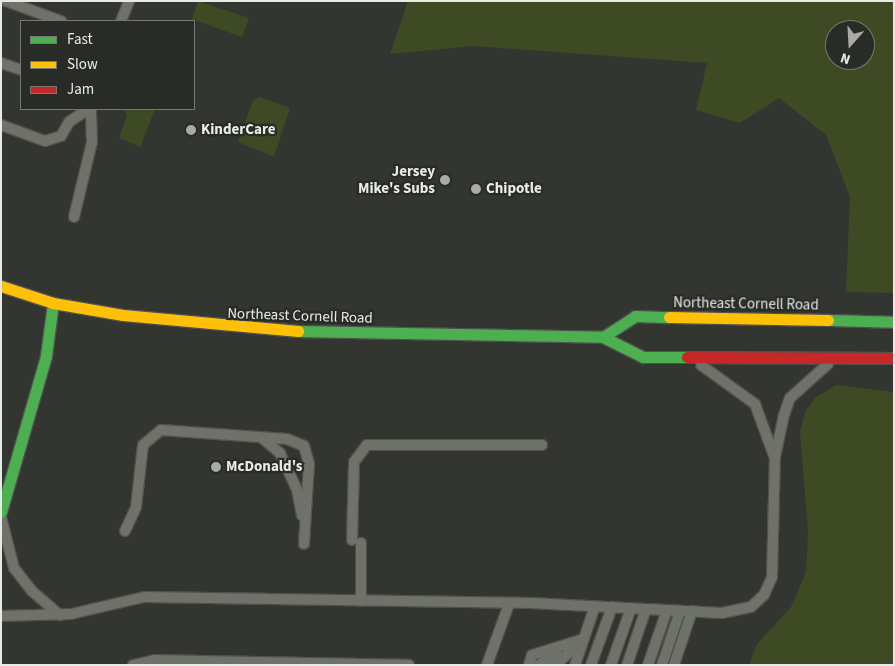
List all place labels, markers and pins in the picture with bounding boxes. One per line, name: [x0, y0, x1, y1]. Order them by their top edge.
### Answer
place label: KinderCare: [201, 121, 275, 139]
marker: KinderCare: [185, 124, 197, 136]
place label: Jersey Mike's Subs: [358, 162, 435, 197]
marker: Jersey Mike's Subs: [439, 174, 451, 186]
place label: Chipotle: [486, 180, 542, 198]
marker: Chipotle: [470, 183, 482, 195]
place label: McDonald's: [226, 458, 303, 476]
marker: McDonald's: [210, 461, 222, 473]

